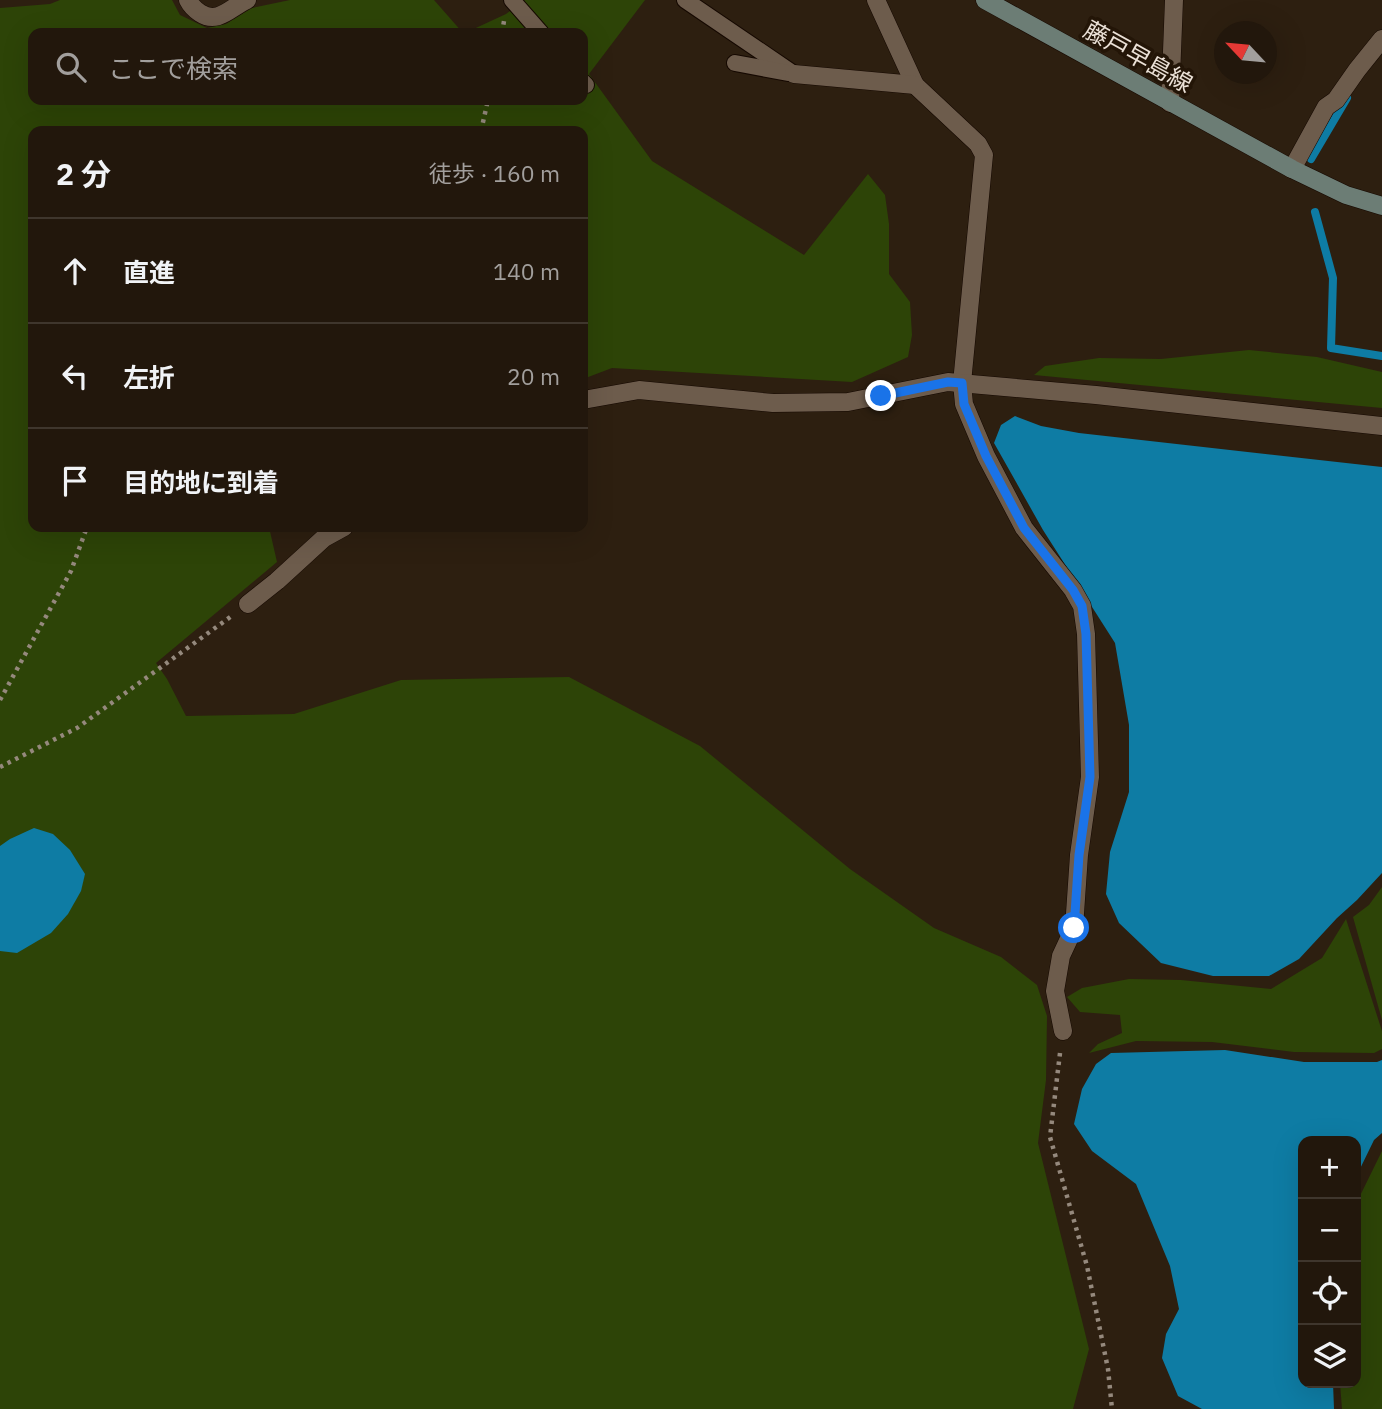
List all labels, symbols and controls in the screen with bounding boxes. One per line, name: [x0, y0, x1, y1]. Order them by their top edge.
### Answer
street label: 藤戸早島線: [1078, 13, 1199, 99]
north arrow: [1214, 21, 1277, 84]
search box: [28, 28, 588, 105]
icon: search: [52, 48, 90, 86]
text: ここで検索: [108, 51, 238, 85]
text: 2 分: [56, 154, 111, 193]
text: 徒歩 · 160 m: [429, 158, 560, 188]
icon: ahead: [56, 252, 94, 290]
text: 直進: [123, 255, 175, 289]
text: 140 m: [493, 256, 560, 286]
icon: left: [56, 357, 94, 395]
text: 左折: [123, 360, 175, 394]
text: 20 m: [507, 361, 560, 391]
route end: [865, 380, 896, 411]
icon: arrive: [56, 462, 94, 500]
text: 目的地に到着: [123, 465, 279, 499]
route start: [1058, 912, 1089, 943]
map controls: [1298, 1136, 1361, 1388]
button: +: [1298, 1136, 1361, 1199]
button: −: [1298, 1199, 1361, 1262]
button: locate: [1298, 1262, 1361, 1325]
button: layers: [1298, 1325, 1361, 1388]

